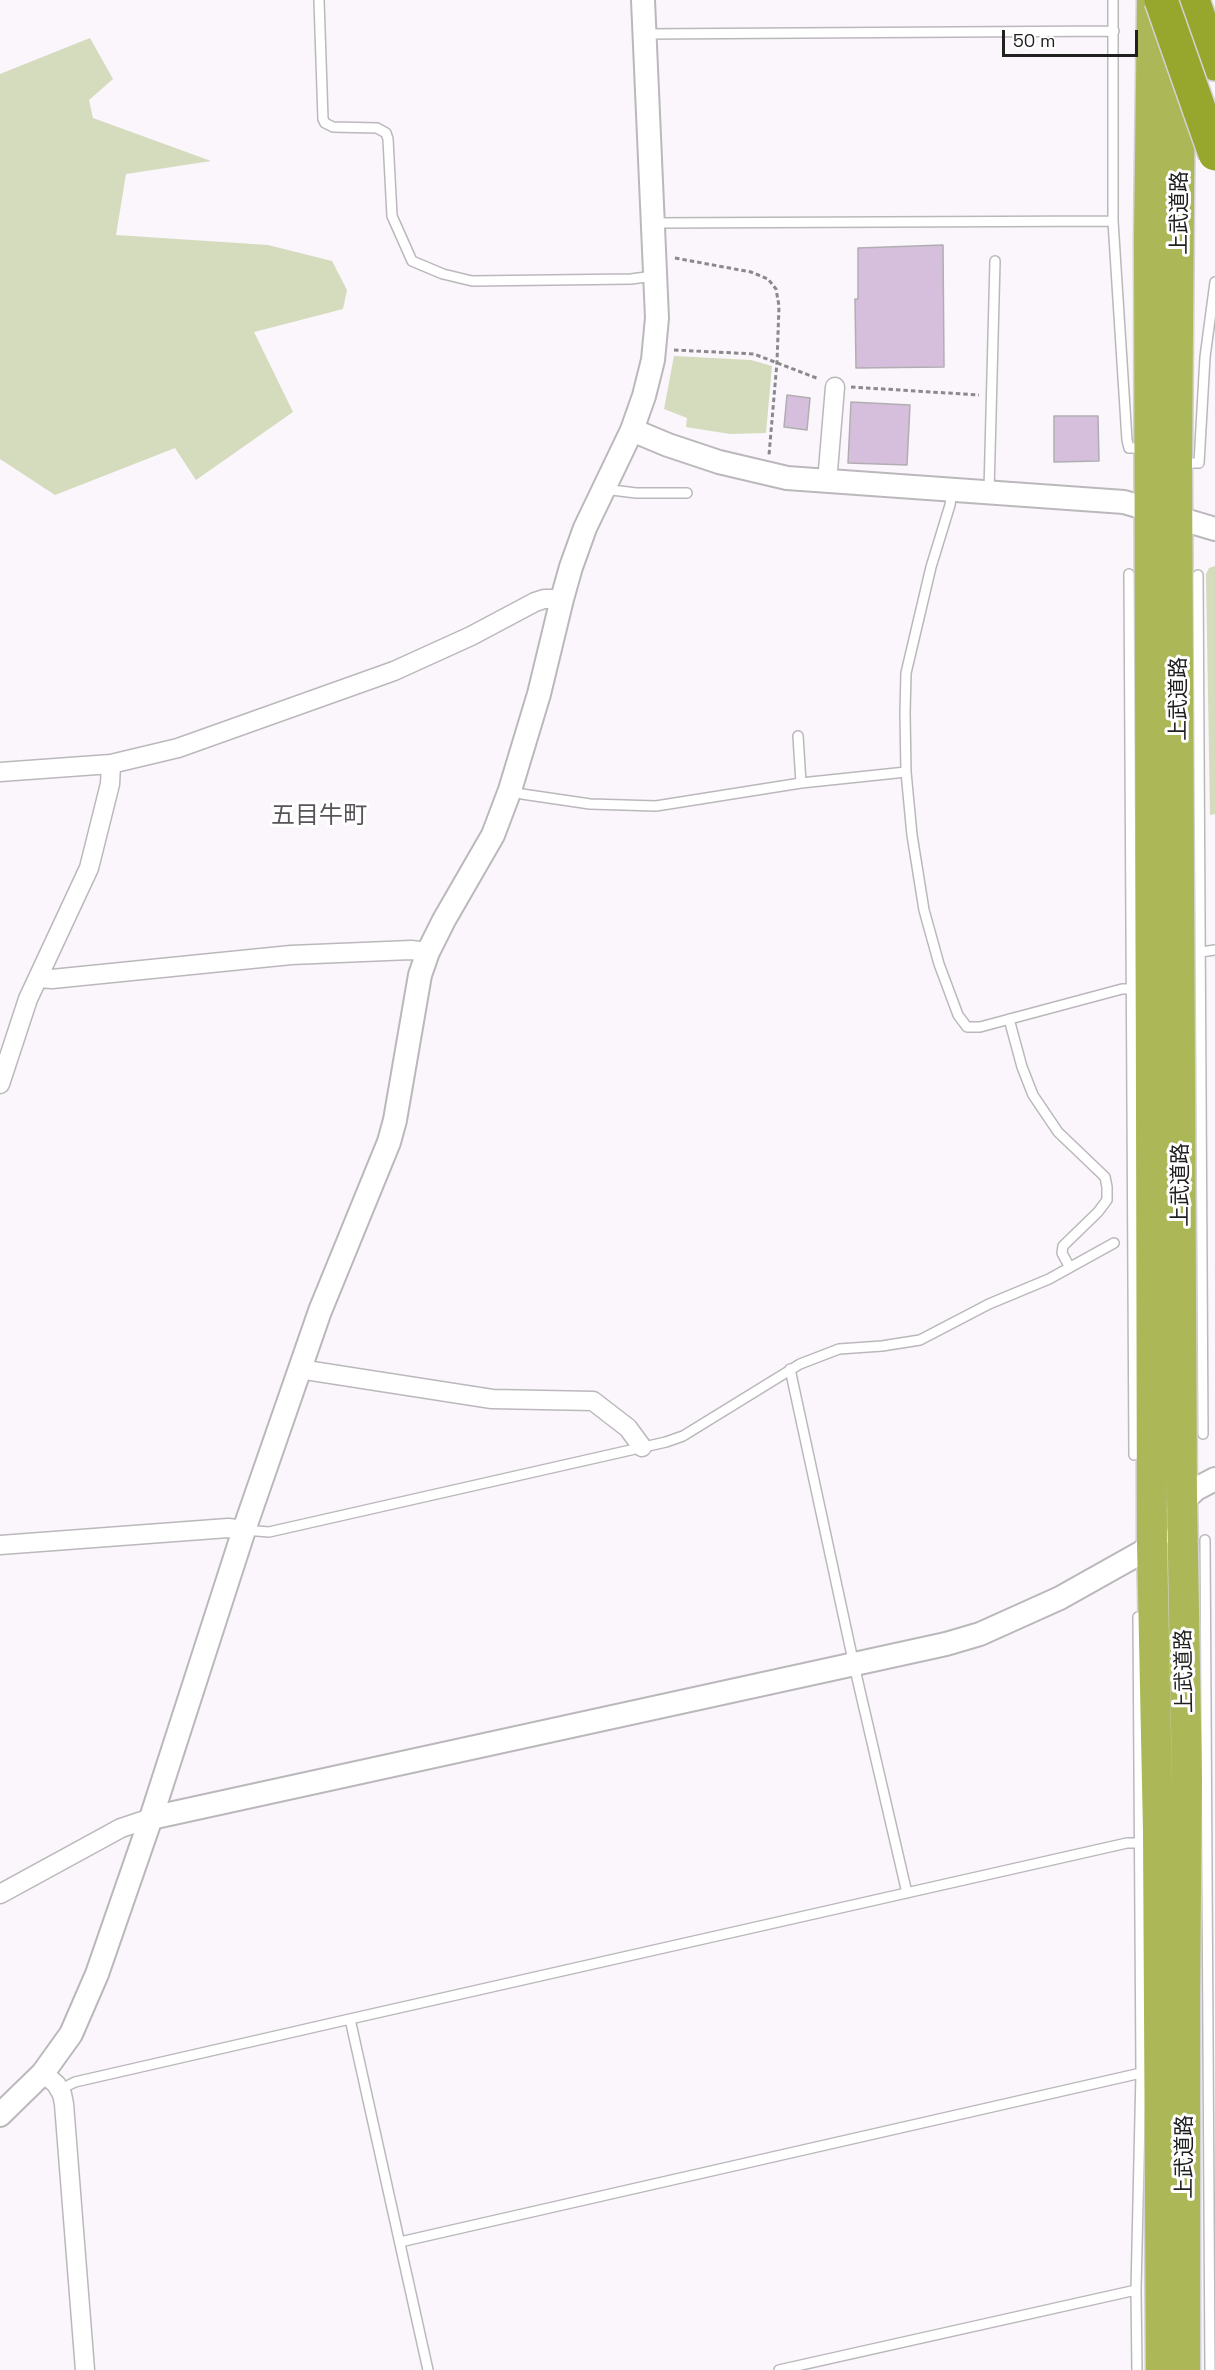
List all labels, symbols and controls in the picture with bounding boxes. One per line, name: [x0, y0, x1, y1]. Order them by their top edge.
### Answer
scale bar: [1005, 18, 1142, 56]
text: 50 m: [1013, 29, 1055, 52]
street label: 上武道路: [1167, 171, 1193, 255]
street label: 上武道路: [1166, 657, 1192, 741]
district label: 五目牛町: [271, 802, 367, 830]
street label: 上武道路: [1168, 1143, 1194, 1227]
street label: 上武道路: [1172, 1629, 1198, 1713]
street label: 上武道路: [1172, 2115, 1198, 2199]

